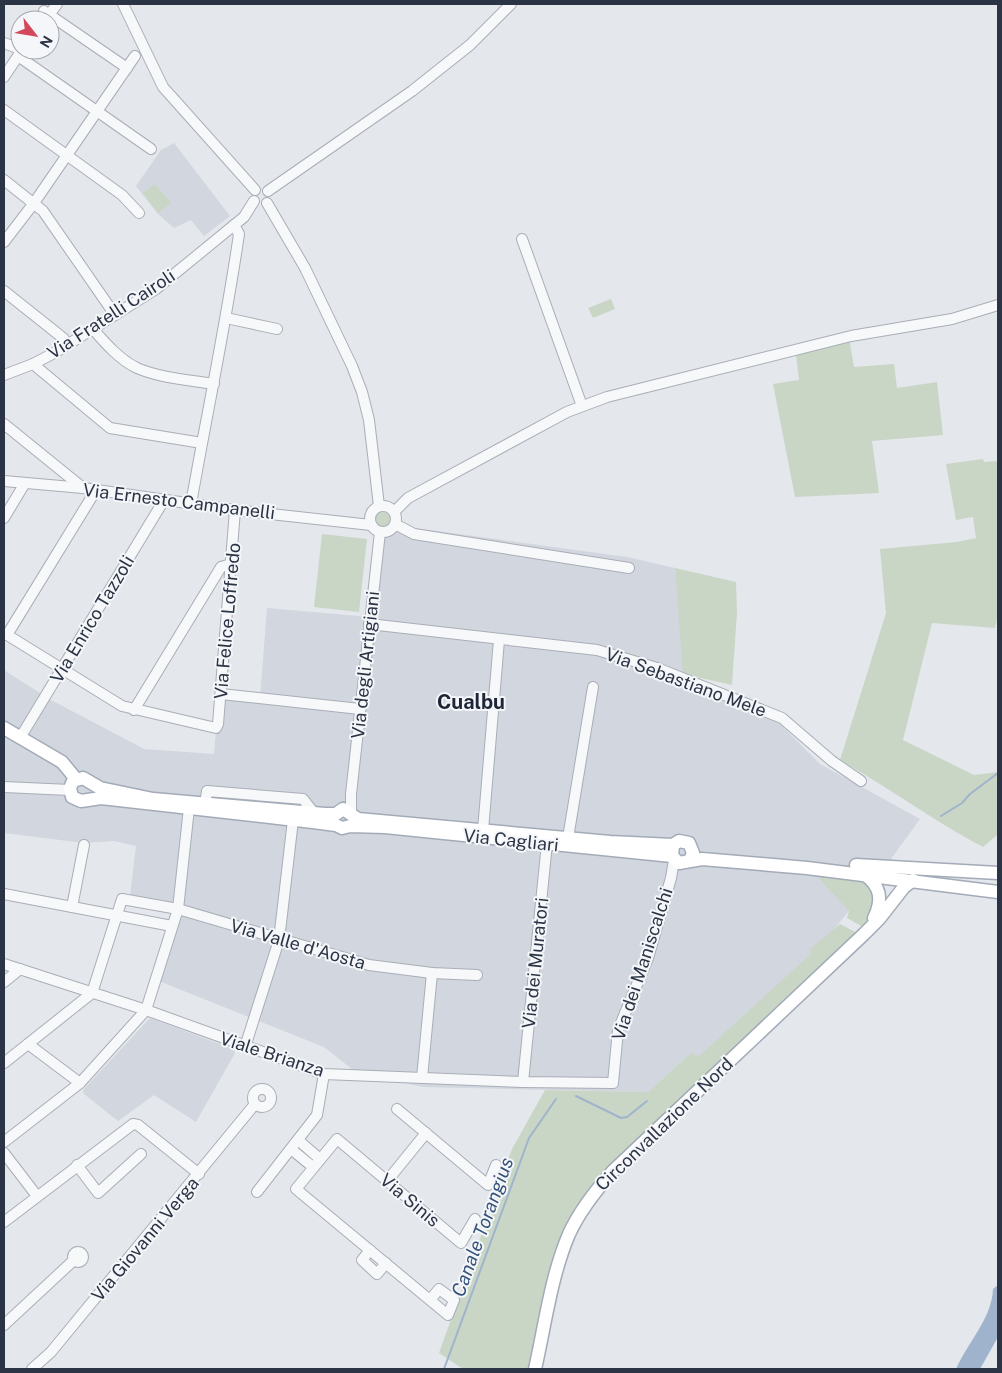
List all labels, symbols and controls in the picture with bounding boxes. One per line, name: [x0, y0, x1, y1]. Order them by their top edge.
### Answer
north arrow: [10, 10, 60, 60]
text: N: [36, 33, 56, 51]
street label: Via Fratelli Cairoli: [43, 265, 179, 363]
street label: Via Ernesto Campanelli: [82, 479, 276, 523]
street label: Via Felice Loffredo: [210, 542, 244, 700]
street label: Via Enrico Tazzoli: [46, 552, 138, 686]
street label: Via degli Artigiani: [347, 590, 383, 740]
street label: Via Sebastiano Mele: [603, 643, 769, 721]
district label: Cualbu: [437, 690, 505, 714]
street label: Via Cagliari: [462, 825, 560, 855]
street label: Via dei Maniscalchi: [607, 885, 677, 1043]
street label: Via dei Muratori: [518, 896, 552, 1030]
street label: Via Valle d'Aosta: [228, 915, 368, 973]
street label: Viale Brianza: [217, 1027, 327, 1081]
street label: Circonvallazione Nord: [591, 1053, 737, 1195]
water label: Canale Torangius: [447, 1154, 517, 1300]
street label: Via Sinis: [376, 1169, 444, 1231]
street label: Via Giovanni Verga: [87, 1173, 203, 1305]

